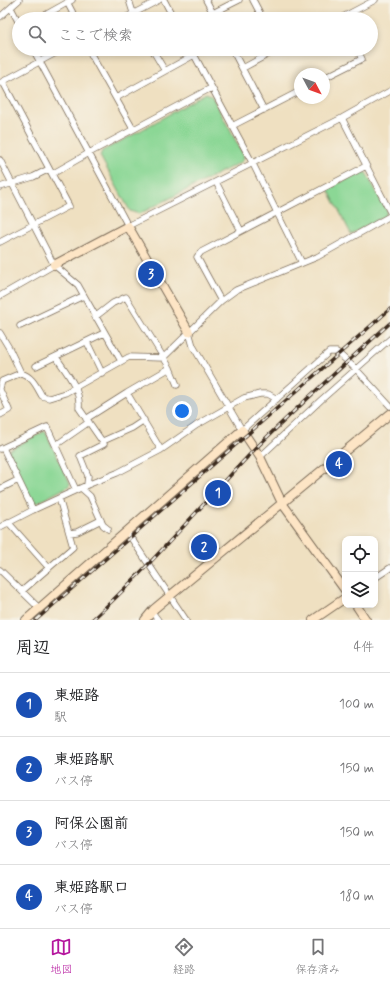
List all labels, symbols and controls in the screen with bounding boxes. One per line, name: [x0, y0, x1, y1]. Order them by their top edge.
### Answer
search box: [12, 12, 378, 56]
icon: search: [26, 23, 48, 45]
text: ここで検索: [58, 26, 133, 46]
north arrow: [294, 68, 330, 104]
pin: 3: [138, 259, 164, 289]
your location: [172, 401, 192, 421]
pin: 4: [326, 449, 352, 479]
pin: 1: [205, 478, 231, 508]
pin: 2: [191, 532, 217, 562]
map controls: [342, 536, 378, 608]
button: locate: [342, 536, 378, 572]
button: layers: [342, 572, 378, 608]
text: 周辺: [16, 637, 50, 659]
text: 4件: [353, 639, 374, 656]
text: 東姫路: [54, 686, 99, 706]
text: 1: [26, 696, 32, 713]
text: 100 m: [339, 696, 374, 713]
text: 駅: [54, 709, 67, 726]
text: 東姫路駅: [54, 750, 114, 770]
text: 2: [26, 760, 32, 777]
text: 150 m: [340, 760, 374, 777]
text: バス停: [54, 773, 93, 790]
text: 阿保公園前: [54, 814, 129, 834]
text: 3: [26, 824, 32, 841]
text: 150 m: [340, 824, 374, 841]
text: バス停: [54, 837, 93, 854]
text: 東姫路駅口: [54, 878, 129, 898]
text: 4: [25, 888, 33, 905]
text: 180 m: [339, 888, 374, 905]
text: バス停: [54, 901, 93, 918]
tab: 地図: [50, 936, 72, 977]
tab: 経路: [173, 936, 195, 977]
tab: 保存済み: [296, 936, 340, 977]

